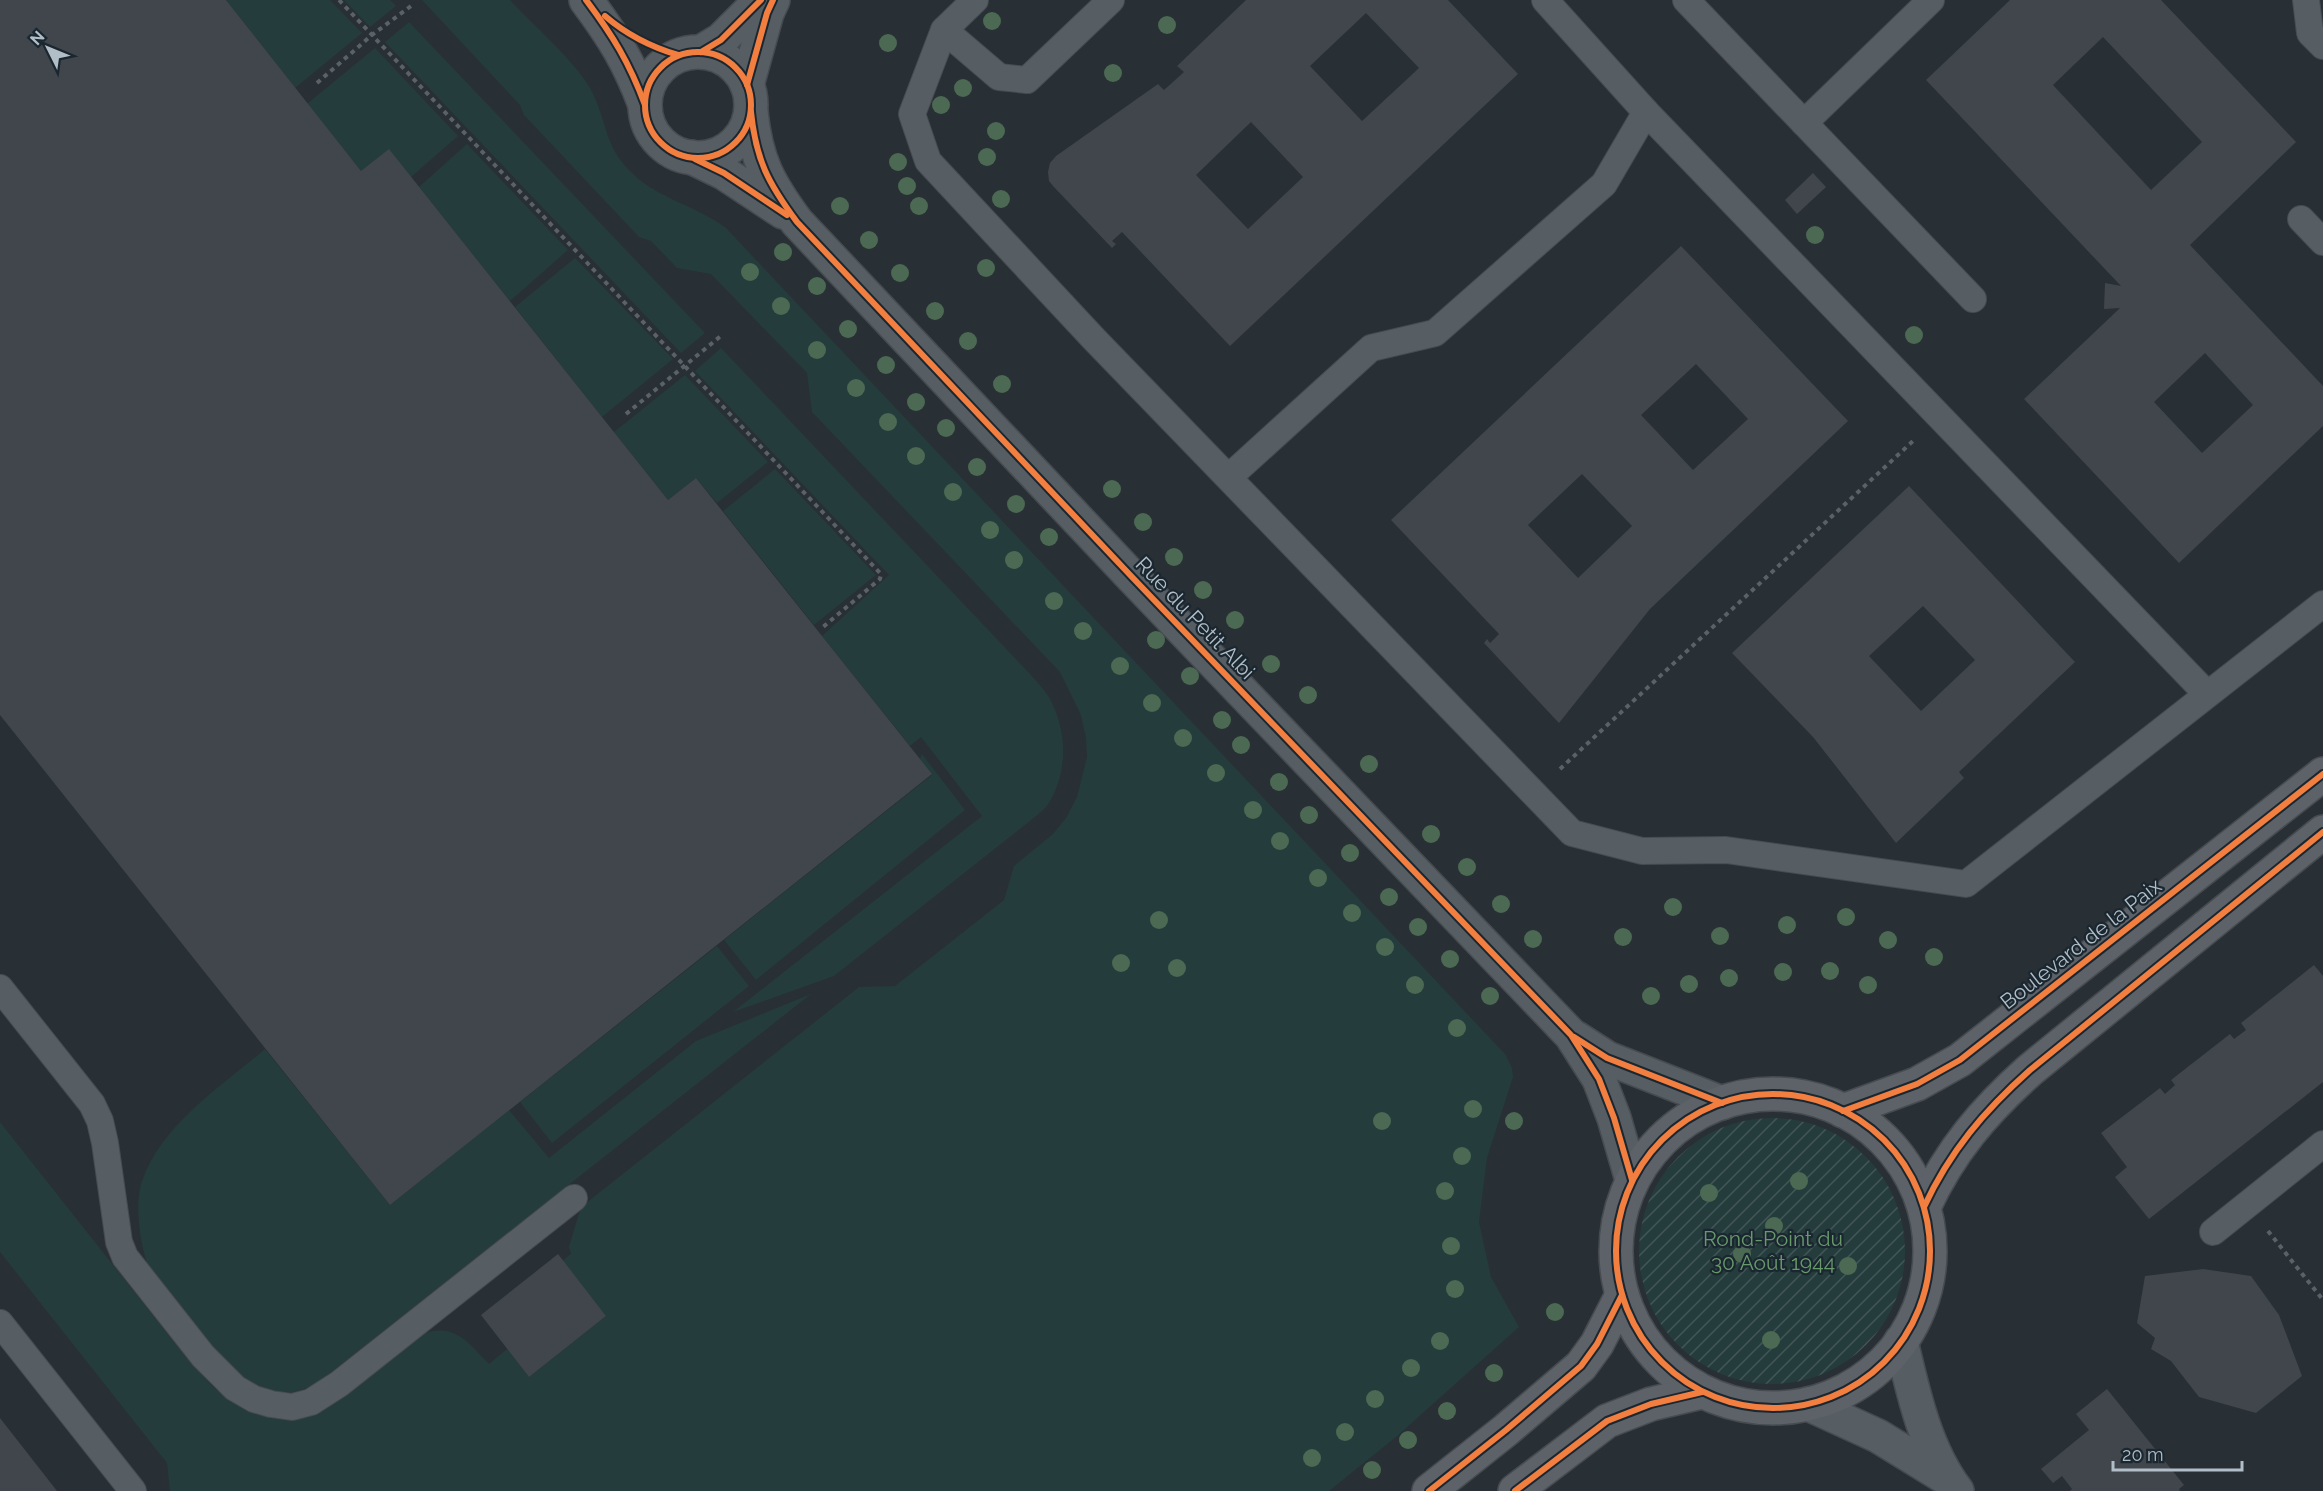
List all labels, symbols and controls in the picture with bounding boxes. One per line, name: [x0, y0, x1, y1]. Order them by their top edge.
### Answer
north arrow: [18, 18, 78, 78]
text: N: [26, 27, 49, 49]
street label: Rue du Petit Albi: [1131, 551, 1260, 684]
street label: Boulevard de la Paix: [1995, 873, 2166, 1014]
park label: Rond-Point du 30 Août 1944: [1703, 1226, 1843, 1275]
scale bar: [2113, 1434, 2242, 1472]
text: 20 m: [2122, 1444, 2164, 1465]

